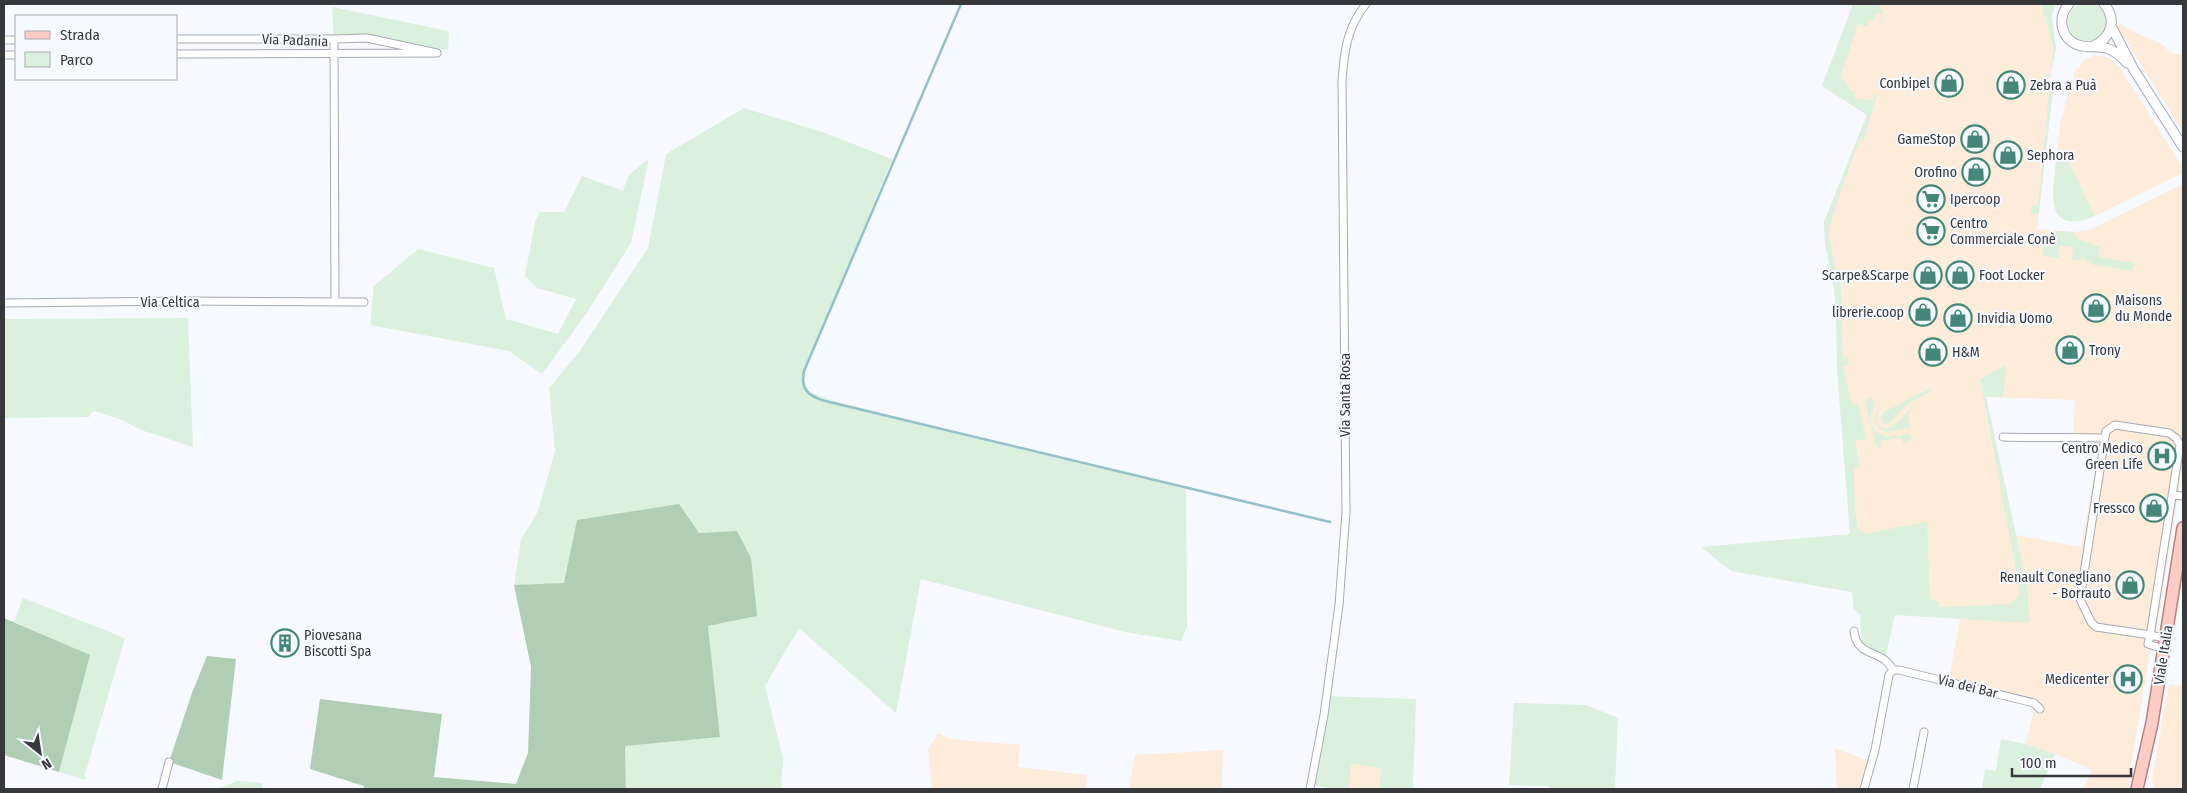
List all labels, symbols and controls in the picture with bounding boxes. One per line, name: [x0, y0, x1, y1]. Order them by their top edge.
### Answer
legend: [15, 15, 178, 80]
text: Strada: [60, 26, 100, 44]
street label: Via Padania: [262, 31, 329, 50]
text: Parco: [60, 51, 93, 69]
shop icon: Conbipel: [1934, 68, 1964, 98]
shop icon: Zebra a Puà: [1996, 70, 2026, 100]
place label: Conbipel: [1879, 75, 1930, 92]
place label: Zebra a Puà: [2030, 77, 2097, 94]
shop icon: GameStop: [1960, 124, 1990, 154]
place label: GameStop: [1897, 131, 1956, 148]
shop icon: Sephora: [1993, 140, 2023, 170]
place label: Sephora: [2027, 147, 2075, 164]
shop icon: Orofino: [1961, 157, 1991, 187]
place label: Orofino: [1914, 164, 1957, 181]
supermarket icon: Ipercoop: [1916, 184, 1946, 214]
place label: Ipercoop: [1950, 191, 2000, 208]
place label: Centro Commerciale Conè: [1950, 215, 2056, 248]
supermarket icon: Centro Commerciale Conè: [1916, 216, 1946, 246]
shop icon: Scarpe&Scarpe: [1913, 260, 1943, 290]
shop icon: Foot Locker: [1945, 260, 1975, 290]
place label: Scarpe&Scarpe: [1822, 267, 1909, 284]
place label: Foot Locker: [1979, 267, 2045, 284]
place label: Maisons du Monde: [2115, 292, 2172, 325]
shop icon: Maisons du Monde: [2081, 293, 2111, 323]
street label: Via Celtica: [140, 294, 200, 311]
shop icon: librerie.coop: [1908, 297, 1938, 327]
shop icon: Invidia Uomo: [1943, 303, 1973, 333]
place label: librerie.coop: [1832, 304, 1904, 321]
place label: Invidia Uomo: [1977, 310, 2053, 327]
shop icon: Trony: [2055, 335, 2085, 365]
shop icon: H&M: [1918, 337, 1948, 367]
place label: Trony: [2089, 342, 2121, 359]
place label: H&M: [1952, 344, 1980, 361]
street label: Via Santa Rosa: [1337, 353, 1354, 437]
place label: Centro Medico Green Life: [2061, 440, 2143, 473]
hospital icon: Centro Medico Green Life: [2147, 441, 2177, 471]
shop icon: Fressco: [2139, 493, 2169, 523]
place label: Fressco: [2093, 500, 2135, 517]
place label: Renault Conegliano - Borrauto: [2000, 569, 2111, 602]
shop icon: Renault Conegliano - Borrauto: [2115, 570, 2145, 600]
street label: Viale Italia: [2150, 624, 2177, 686]
place label: Piovesana Biscotti Spa: [304, 627, 371, 660]
building icon: Piovesana Biscotti Spa: [270, 628, 300, 658]
hospital icon: Medicenter: [2113, 664, 2143, 694]
street label: Via dei Bar: [1936, 671, 2000, 702]
place label: Medicenter: [2045, 671, 2109, 688]
north arrow: [15, 728, 65, 778]
scale bar: [2012, 746, 2131, 778]
text: N: [38, 754, 54, 773]
text: 100 m: [2020, 754, 2057, 772]

